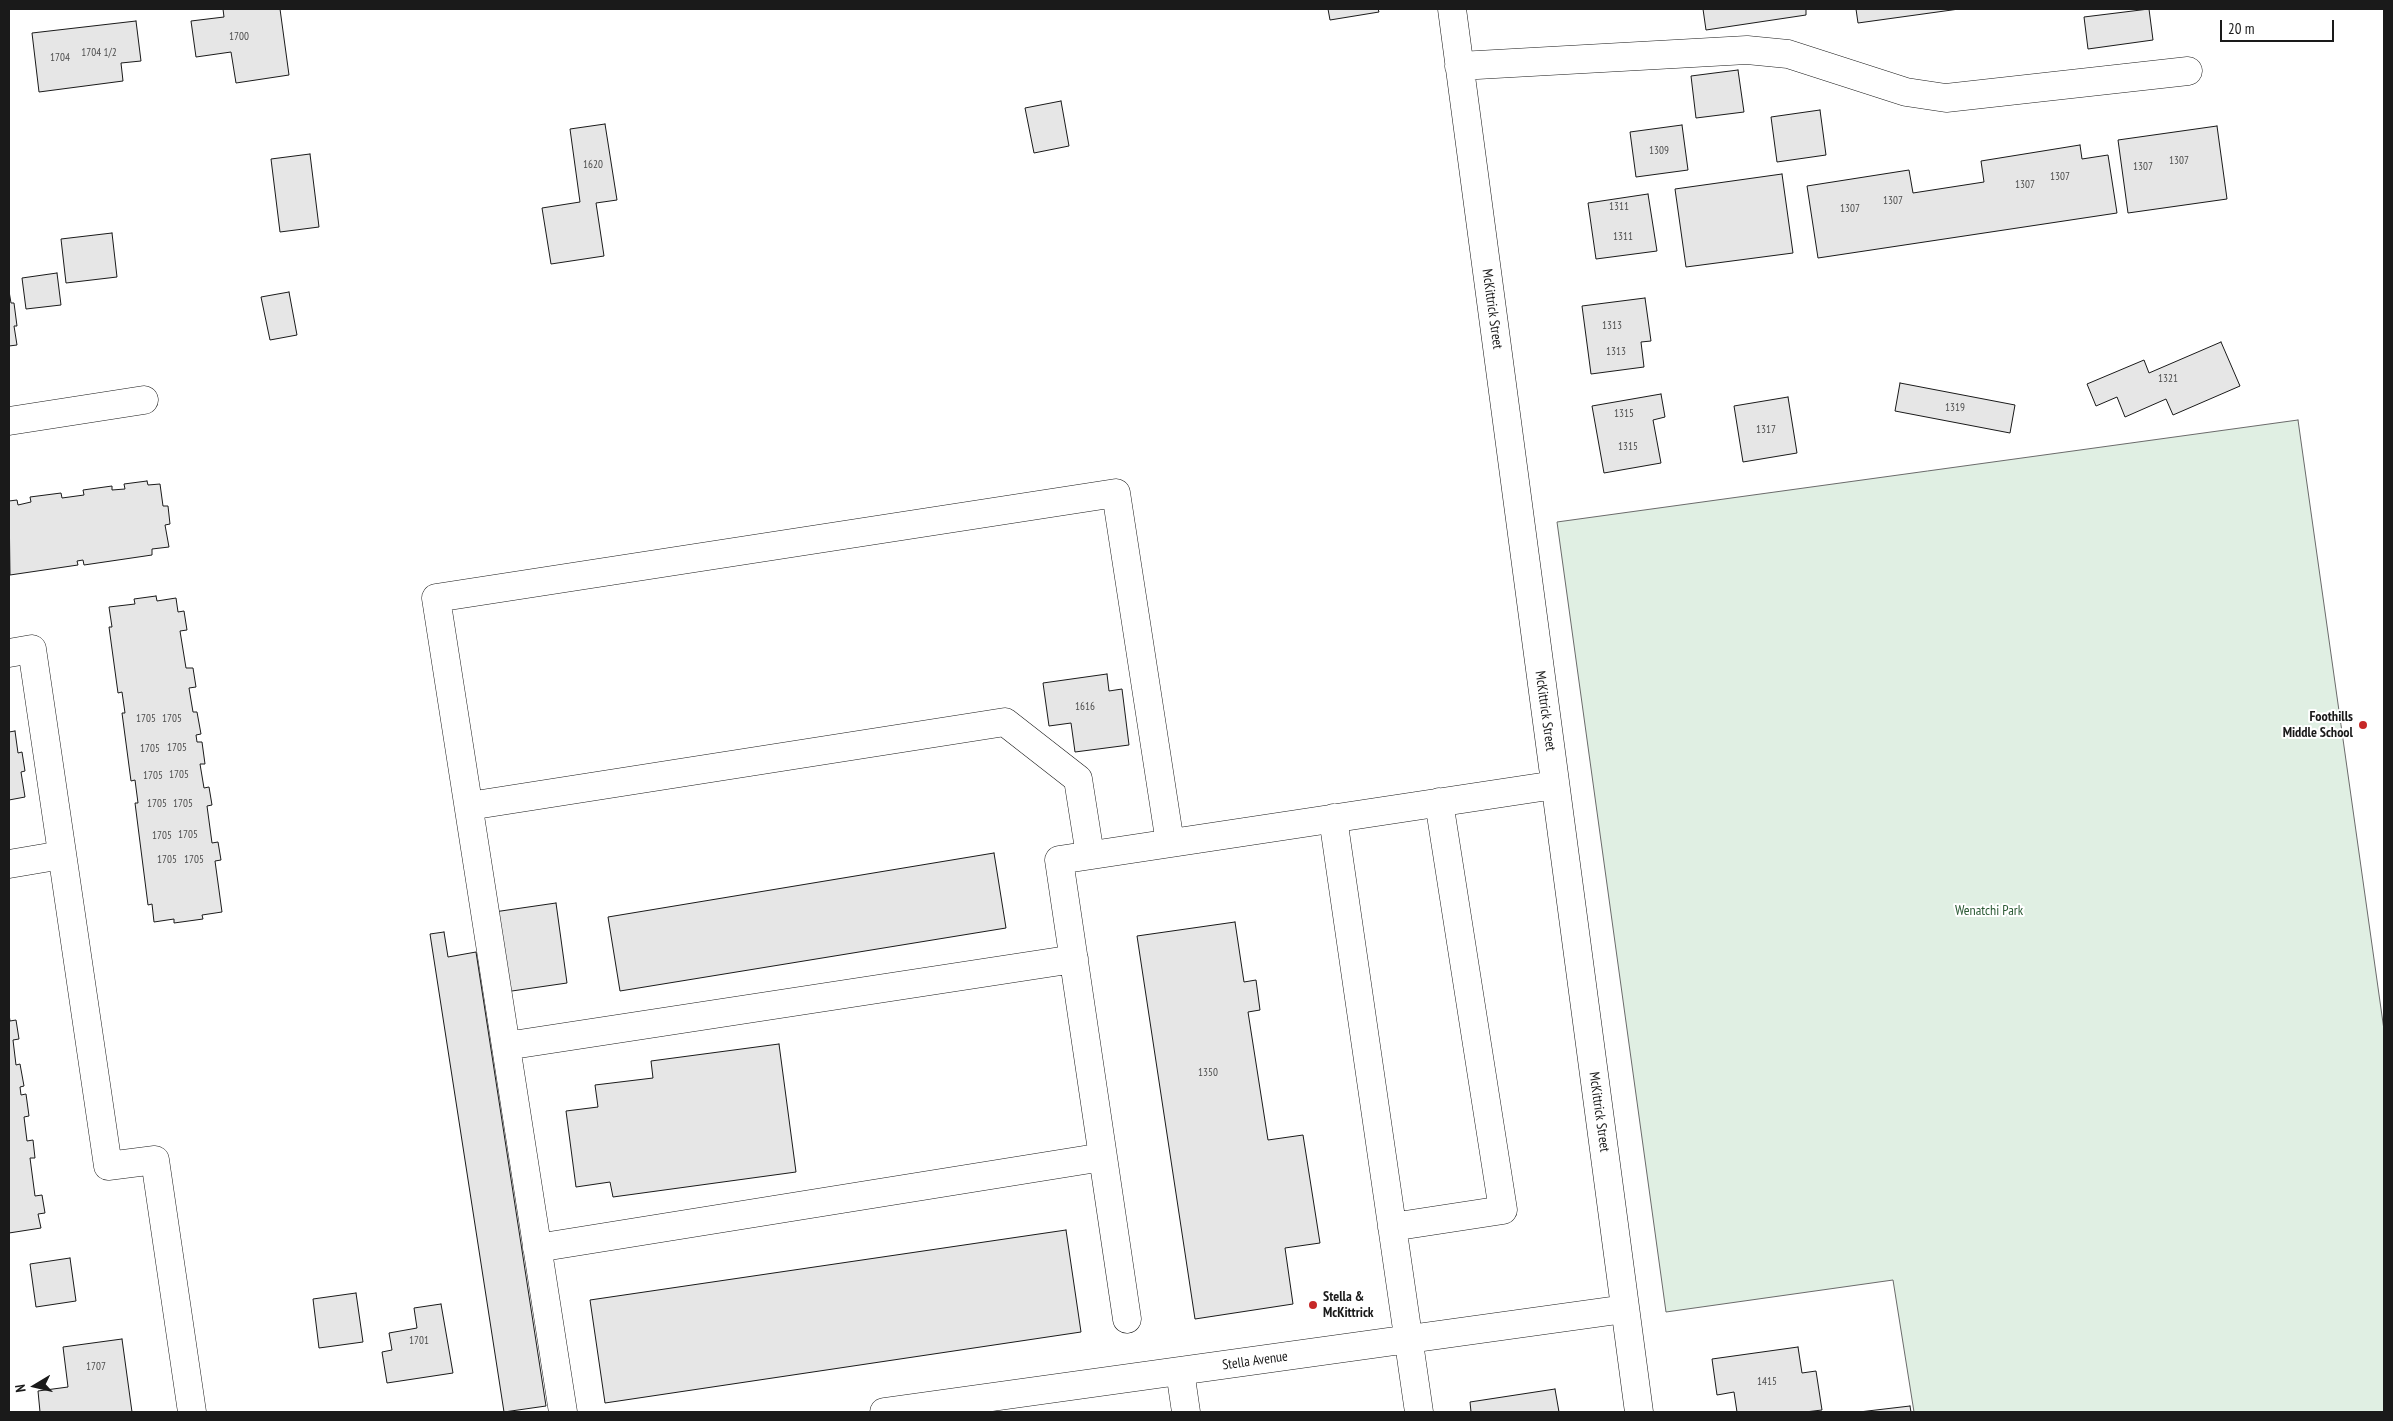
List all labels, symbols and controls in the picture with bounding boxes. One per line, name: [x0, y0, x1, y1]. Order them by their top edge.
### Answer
scale bar: [2223, 10, 2337, 42]
text: 20 m: [2228, 19, 2254, 38]
house number: 1700: [229, 30, 249, 44]
house number: 1704 1/2: [81, 46, 117, 60]
house number: 1704: [50, 51, 70, 65]
house number: 1309: [1649, 144, 1669, 158]
house number: 1307: [2169, 154, 2189, 168]
house number: 1620: [583, 158, 603, 172]
house number: 1307: [2133, 160, 2153, 174]
house number: 1307: [2050, 170, 2070, 184]
house number: 1307: [2015, 178, 2035, 192]
house number: 1307: [1883, 194, 1903, 208]
house number: 1311: [1609, 200, 1629, 214]
house number: 1307: [1840, 202, 1860, 216]
house number: 1311: [1613, 230, 1633, 244]
street label: McKittrick Street: [1478, 268, 1506, 350]
house number: 1313: [1602, 319, 1622, 333]
house number: 1313: [1606, 345, 1626, 359]
house number: 1321: [2158, 372, 2178, 386]
house number: 1319: [1945, 401, 1965, 415]
house number: 1315: [1614, 407, 1634, 421]
house number: 1317: [1756, 423, 1776, 437]
house number: 1315: [1618, 440, 1638, 454]
street label: McKittrick Street: [1531, 670, 1559, 752]
house number: 1616: [1075, 700, 1095, 714]
place label: Foothills Middle School: [2283, 709, 2353, 742]
house number: 1705: [136, 712, 156, 726]
house number: 1705: [162, 712, 182, 726]
marker: Foothills Middle School: [2357, 719, 2369, 731]
house number: 1705: [167, 741, 187, 755]
house number: 1705: [140, 742, 160, 756]
house number: 1705: [169, 768, 189, 782]
house number: 1705: [143, 769, 163, 783]
house number: 1705: [147, 797, 167, 811]
house number: 1705: [173, 797, 193, 811]
house number: 1705: [178, 828, 198, 842]
house number: 1705: [152, 829, 172, 843]
house number: 1705: [157, 853, 177, 867]
house number: 1705: [184, 853, 204, 867]
park label: Wenatchi Park: [1955, 903, 2023, 919]
house number: 1350: [1198, 1066, 1218, 1080]
street label: McKittrick Street: [1585, 1071, 1613, 1153]
place label: Stella & McKittrick: [1323, 1289, 1374, 1321]
marker: Stella & McKittrick: [1307, 1299, 1319, 1311]
house number: 1701: [409, 1334, 429, 1348]
street label: Stella Avenue: [1221, 1348, 1289, 1374]
house number: 1707: [86, 1360, 106, 1374]
north arrow: [10, 1361, 60, 1411]
house number: 1415: [1757, 1375, 1777, 1389]
text: N: [11, 1383, 30, 1393]

